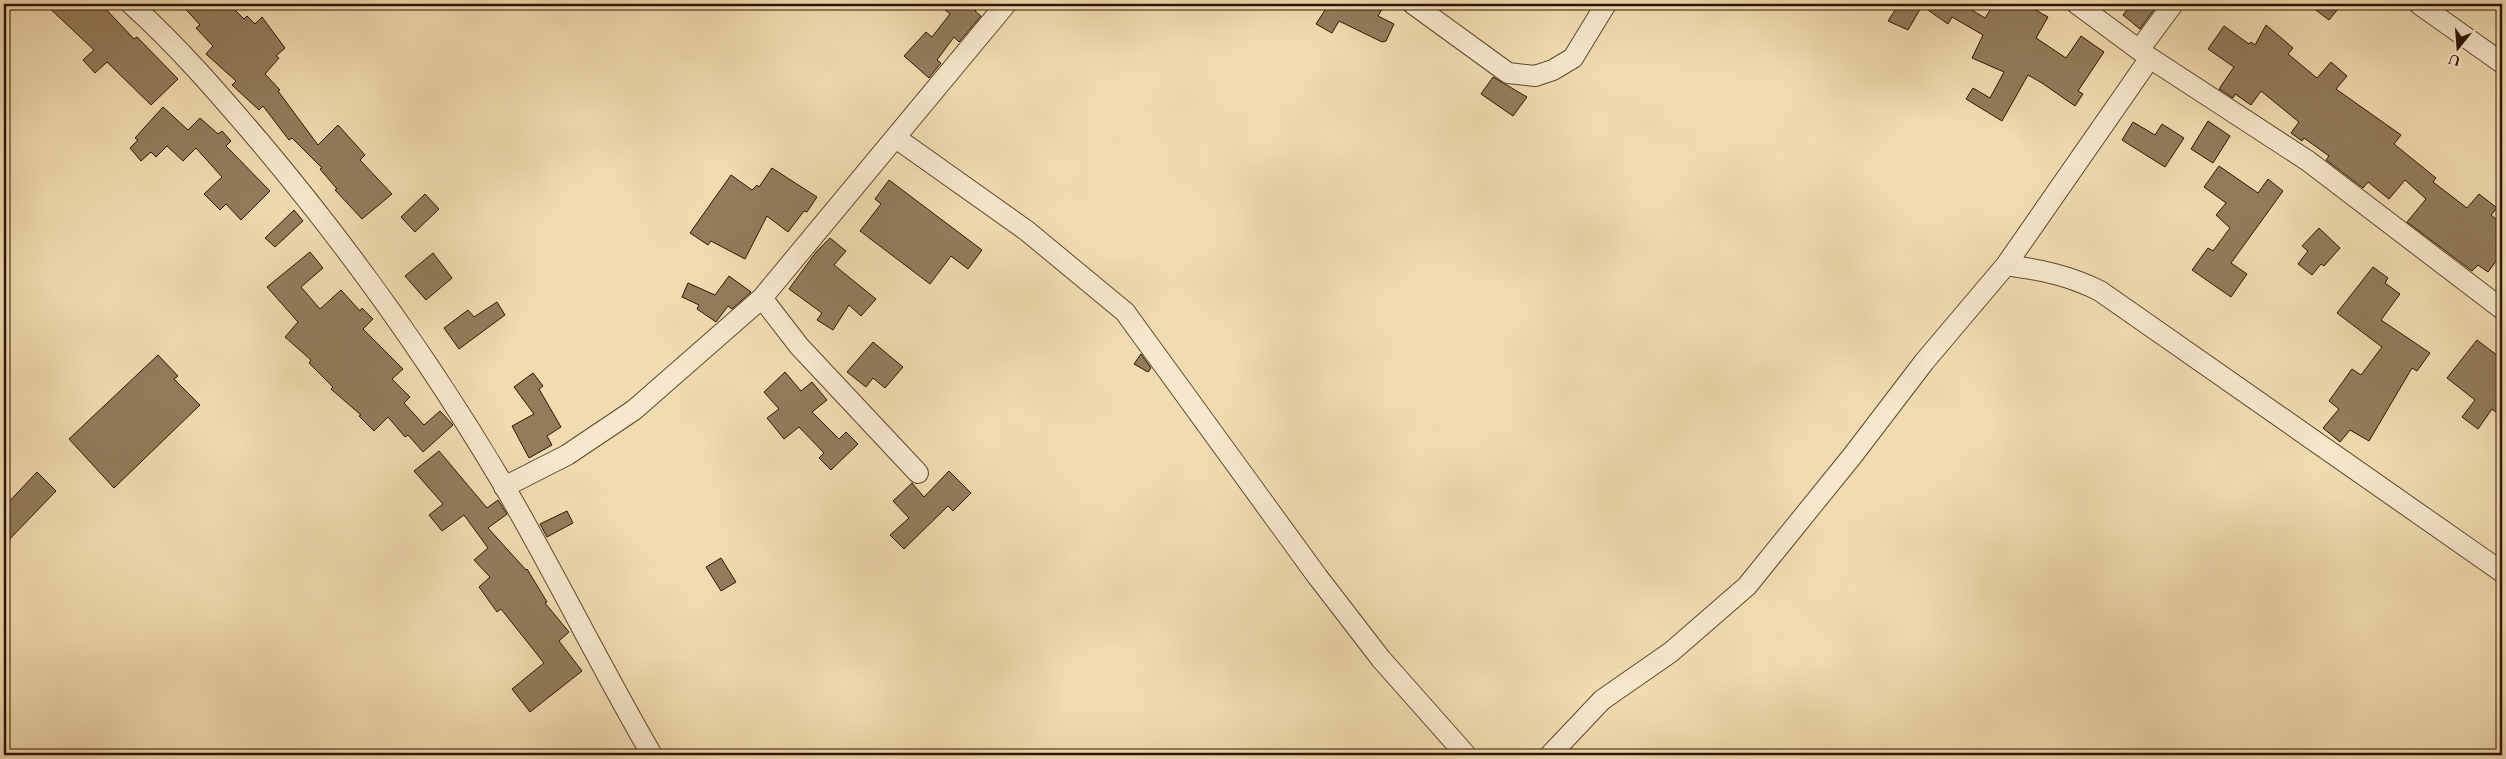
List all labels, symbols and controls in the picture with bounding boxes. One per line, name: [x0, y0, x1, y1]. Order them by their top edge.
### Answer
north arrow: [2434, 22, 2484, 72]
text: U: [2446, 49, 2463, 71]

